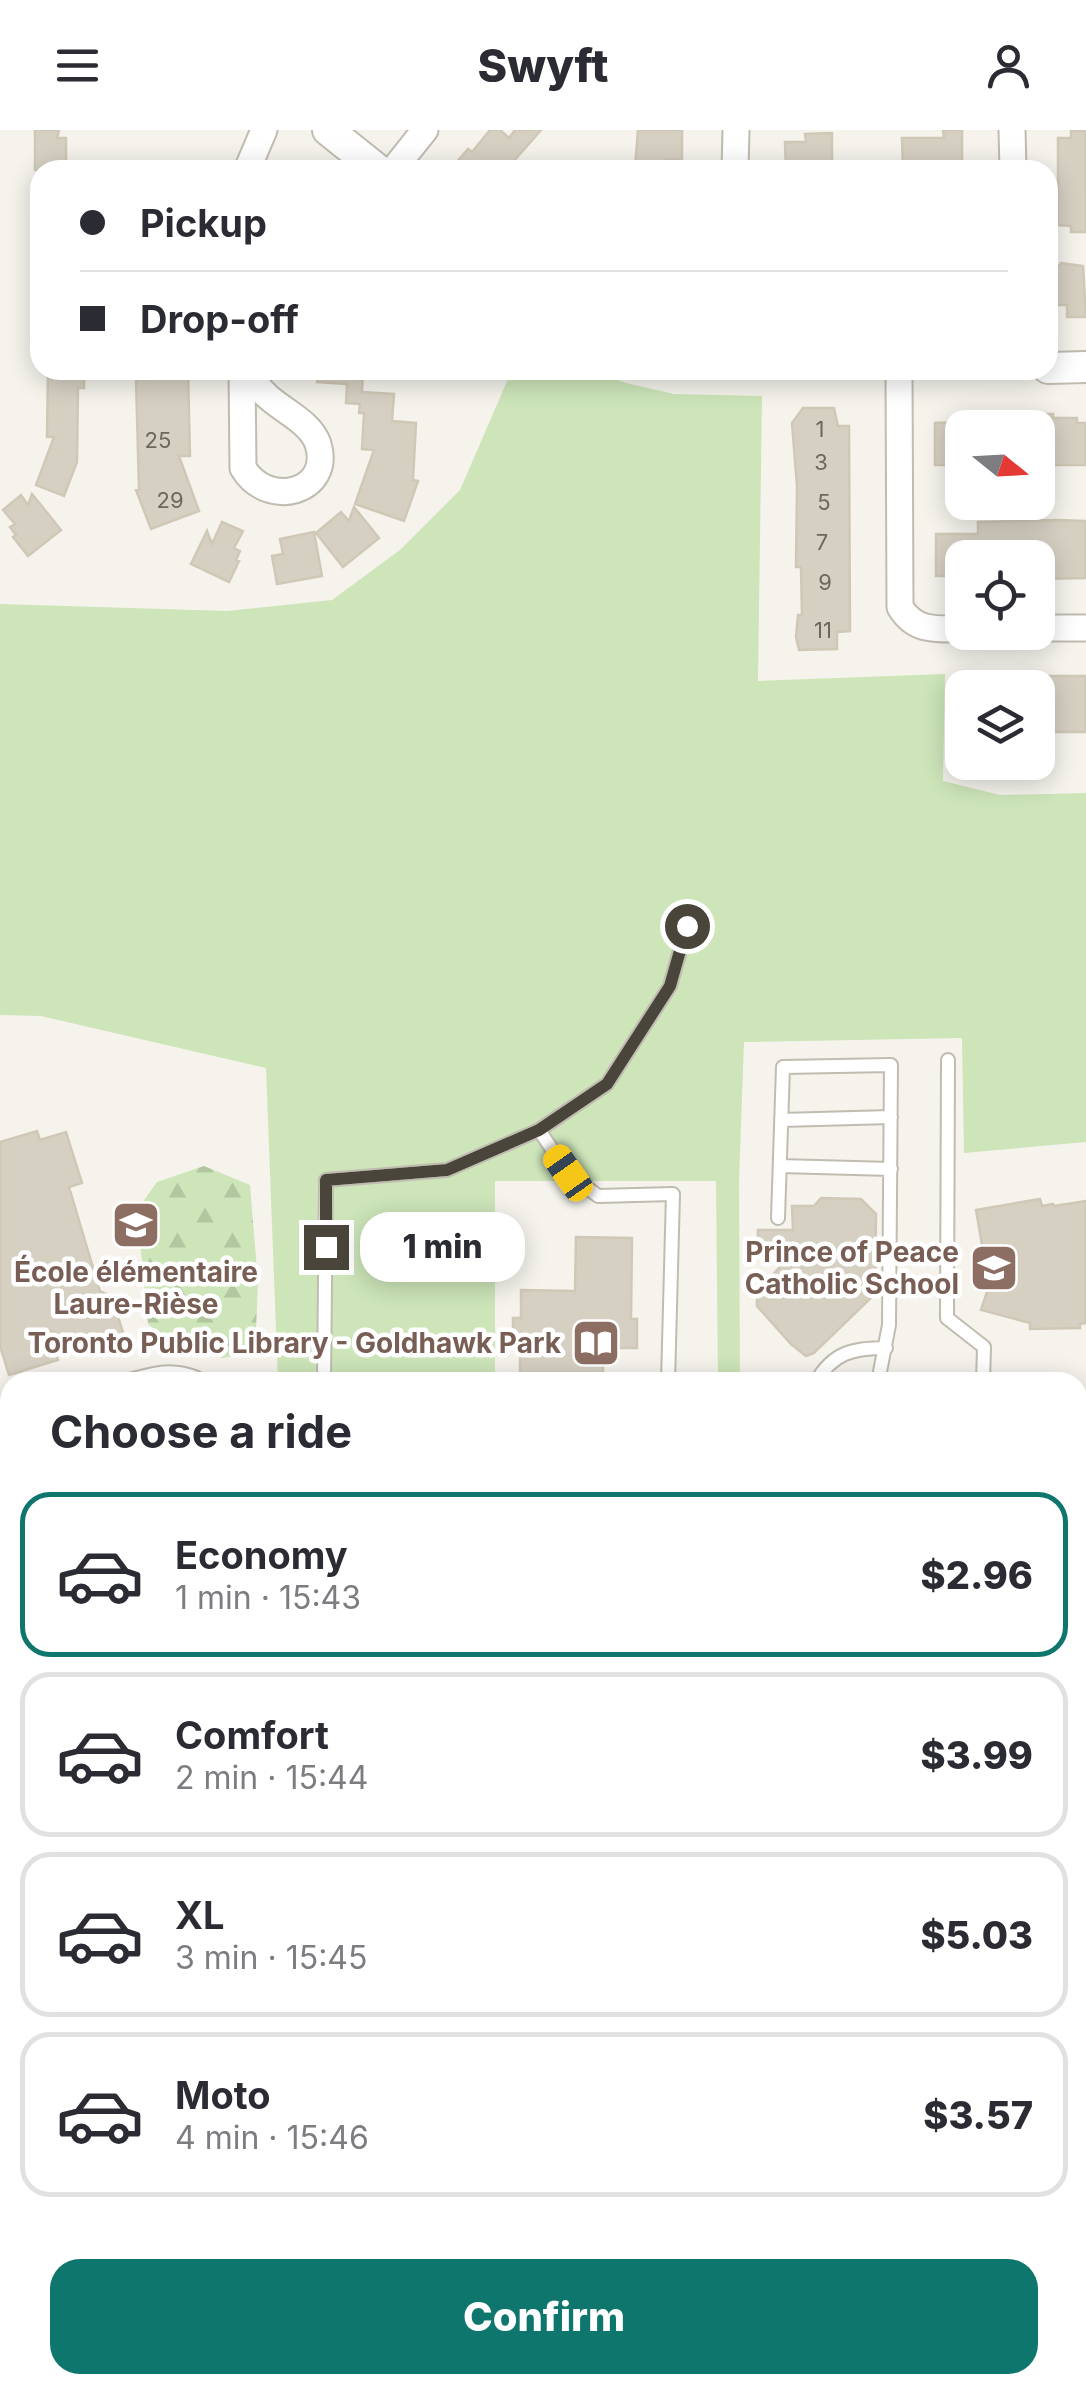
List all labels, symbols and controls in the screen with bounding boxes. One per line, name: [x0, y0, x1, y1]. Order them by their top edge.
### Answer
icon: menu: [50, 38, 105, 93]
text: Swyft: [478, 38, 608, 93]
icon: person: [981, 38, 1036, 93]
text: Pickup: [140, 200, 267, 246]
text: Drop-off: [140, 296, 299, 342]
north arrow: [945, 410, 1055, 520]
map controls: [945, 410, 1055, 780]
house number: 1: [816, 416, 824, 442]
house number: 25: [145, 427, 171, 453]
house number: 3: [814, 449, 828, 475]
house number: 29: [156, 487, 184, 513]
house number: 5: [817, 489, 831, 515]
house number: 7: [816, 529, 828, 555]
button: locate: [945, 540, 1055, 650]
house number: 9: [818, 569, 832, 595]
house number: 11: [814, 617, 832, 643]
button: layers: [945, 670, 1055, 780]
route start: [665, 904, 710, 949]
car: [539, 1140, 597, 1206]
school or university icon: École élémentaire Laure-Rièse: [110, 1199, 162, 1251]
callout: 1 min: [361, 1212, 526, 1282]
route end: [304, 1225, 349, 1270]
text: 1 min: [402, 1227, 483, 1266]
place label: Prince of Peace Catholic School: [745, 1235, 959, 1301]
school or university icon: Prince of Peace Catholic School: [968, 1242, 1020, 1294]
place label: École élémentaire Laure-Rièse: [14, 1254, 258, 1321]
library icon: Toronto Public Library - Goldhawk Park: [570, 1317, 622, 1369]
place label: Toronto Public Library - Goldhawk Park: [27, 1326, 562, 1360]
text: Choose a ride: [50, 1404, 352, 1459]
icon: car: [55, 1530, 145, 1620]
text: Economy: [175, 1532, 348, 1578]
text: $2.96: [921, 1552, 1033, 1598]
text: 1 min · 15:43: [175, 1578, 361, 1617]
icon: car: [55, 1710, 145, 1800]
text: Comfort: [175, 1712, 329, 1758]
text: $3.99: [921, 1732, 1033, 1778]
text: 2 min · 15:44: [175, 1758, 368, 1797]
icon: car: [55, 1890, 145, 1980]
text: XL: [175, 1892, 225, 1938]
text: $5.03: [920, 1912, 1033, 1958]
text: 3 min · 15:45: [175, 1938, 367, 1977]
icon: car: [55, 2070, 145, 2160]
text: Moto: [175, 2072, 271, 2118]
text: $3.57: [923, 2092, 1033, 2138]
text: 4 min · 15:46: [175, 2118, 369, 2157]
button: Confirm: [50, 2259, 1038, 2374]

